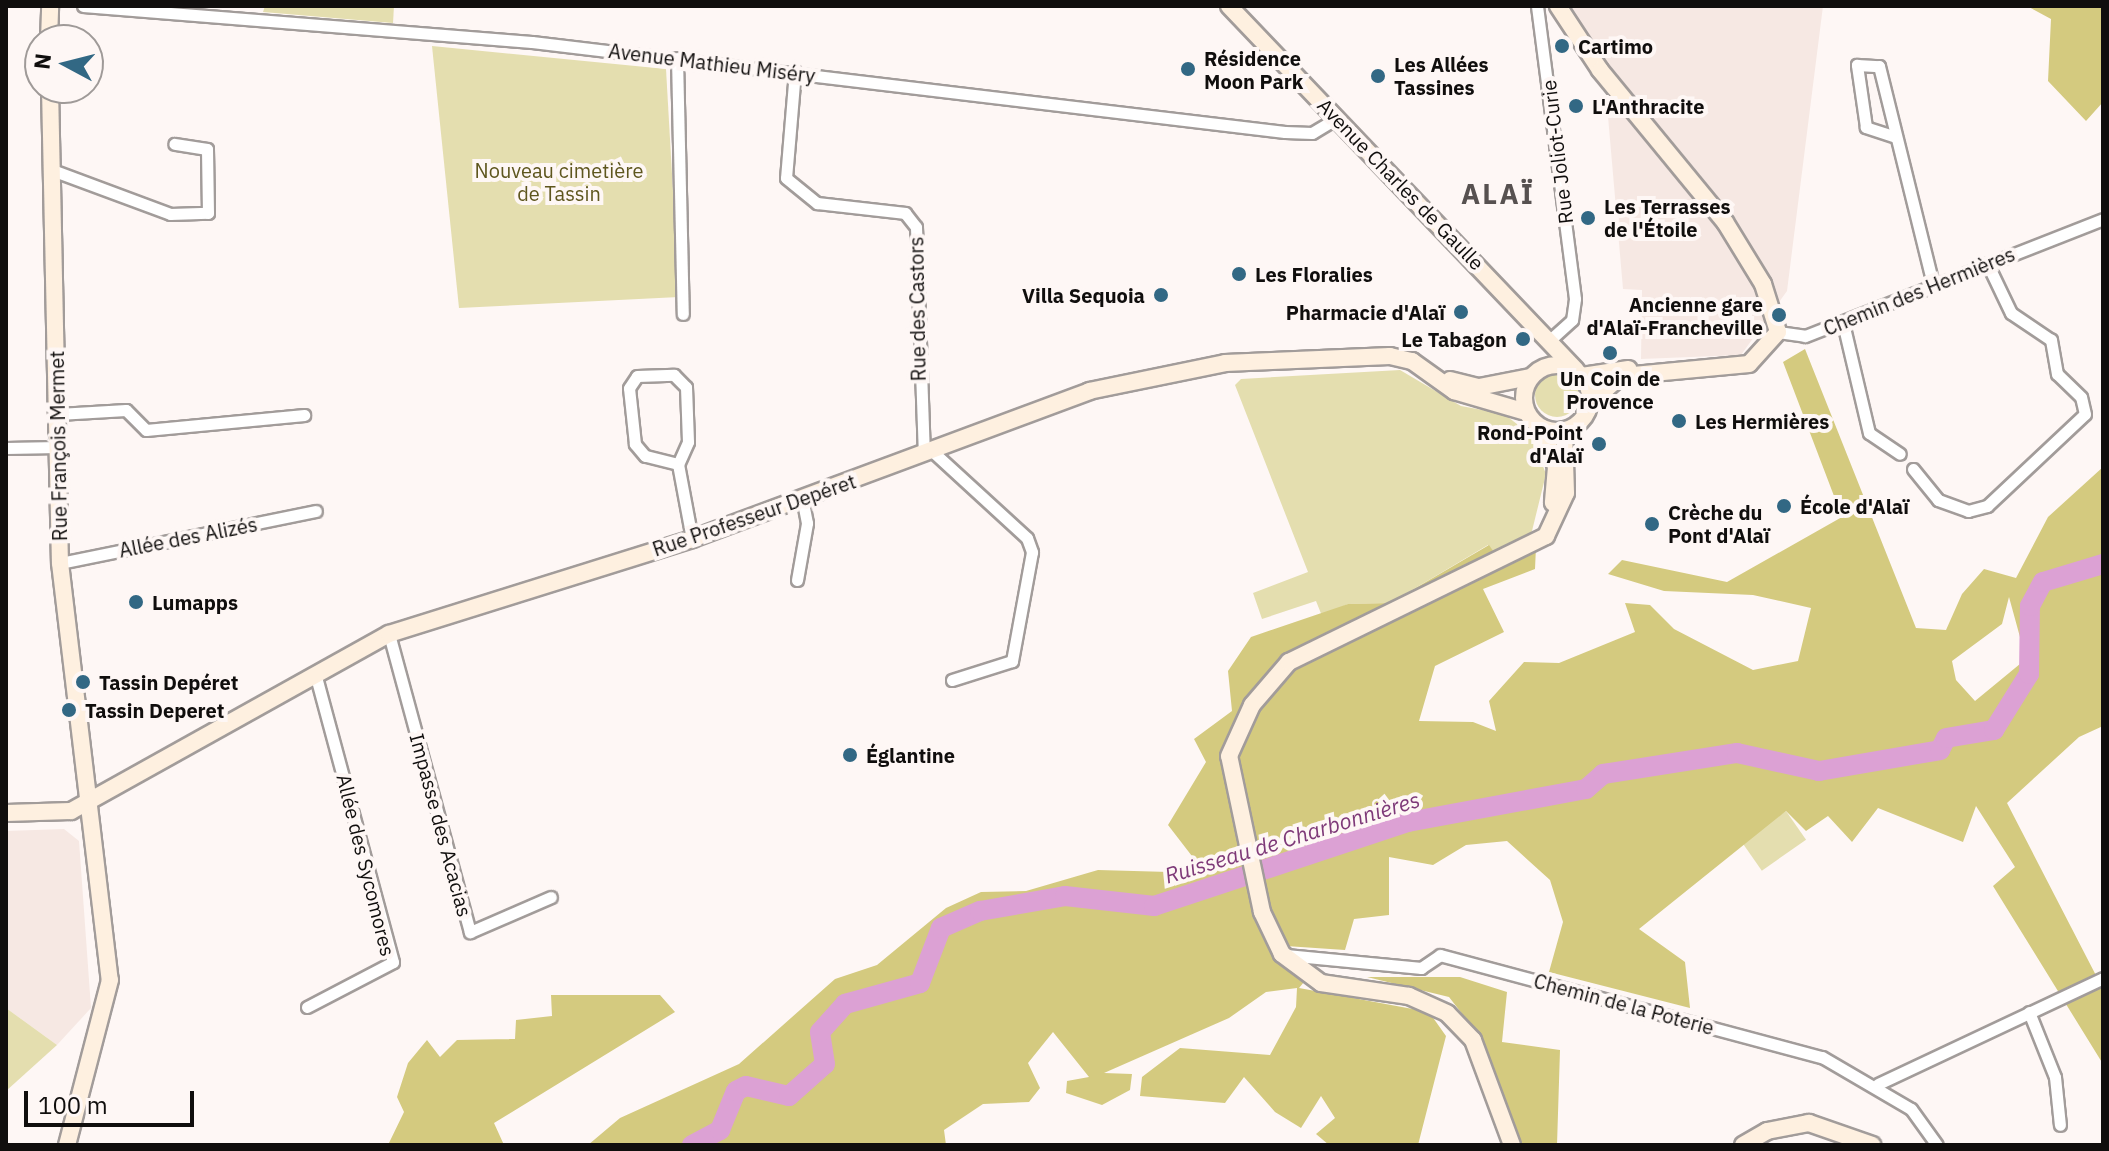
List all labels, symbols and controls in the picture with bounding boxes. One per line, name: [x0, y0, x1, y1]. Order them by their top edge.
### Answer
north arrow: [24, 24, 104, 104]
place label: Cartimo: [1578, 34, 1653, 58]
marker: Cartimo: [1553, 37, 1571, 55]
street label: Avenue Mathieu Miséry: [607, 38, 817, 88]
place label: Résidence Moon Park: [1204, 46, 1303, 93]
text: N: [26, 52, 57, 71]
place label: Les Allées Tassines: [1394, 52, 1489, 99]
marker: Résidence Moon Park: [1179, 60, 1197, 78]
marker: Les Allées Tassines: [1369, 67, 1387, 85]
street label: Rue Joliot-Curie: [1536, 79, 1578, 225]
street label: Avenue Charles de Gaulle: [1313, 93, 1489, 275]
place label: L'Anthracite: [1592, 94, 1704, 118]
marker: L'Anthracite: [1567, 97, 1585, 115]
park label: Nouveau cimetière de Tassin: [475, 158, 643, 205]
district label: ALAÏ: [1461, 177, 1535, 211]
place label: Les Terrasses de l'Étoile: [1604, 194, 1731, 241]
marker: Les Terrasses de l'Étoile: [1579, 209, 1597, 227]
street label: Rue des Castors: [904, 236, 930, 382]
street label: Chemin des Hermières: [1820, 242, 2018, 340]
place label: Les Floralies: [1255, 262, 1373, 286]
marker: Les Floralies: [1230, 265, 1248, 283]
place label: Villa Sequoia: [1022, 283, 1145, 307]
marker: Villa Sequoia: [1152, 286, 1170, 304]
place label: Ancienne gare d'Alaï-Francheville: [1586, 292, 1763, 339]
place label: Pharmacie d'Alaï: [1286, 300, 1445, 324]
marker: Pharmacie d'Alaï: [1452, 303, 1470, 321]
marker: Ancienne gare d'Alaï-Francheville: [1770, 306, 1788, 324]
place label: Le Tabagon: [1401, 327, 1507, 351]
marker: Le Tabagon: [1514, 330, 1532, 348]
marker: Un Coin de Provence: [1601, 344, 1619, 362]
street label: Rue François Mermet: [44, 351, 72, 541]
place label: Un Coin de Provence: [1560, 366, 1660, 413]
place label: Les Hermières: [1695, 409, 1829, 433]
marker: Les Hermières: [1670, 412, 1688, 430]
place label: Rond-Point d'Alaï: [1477, 420, 1583, 467]
marker: Rond-Point d'Alaï: [1590, 435, 1608, 453]
street label: Rue Professeur Depéret: [649, 469, 859, 561]
place label: École d'Alaï: [1800, 494, 1909, 518]
marker: École d'Alaï: [1775, 497, 1793, 515]
place label: Crèche du Pont d'Alaï: [1668, 500, 1770, 547]
street label: Allée des Alizés: [117, 512, 259, 562]
marker: Crèche du Pont d'Alaï: [1643, 515, 1661, 533]
place label: Lumapps: [152, 590, 238, 614]
marker: Lumapps: [127, 593, 145, 611]
place label: Tassin Depéret: [99, 670, 238, 694]
marker: Tassin Depéret: [74, 673, 92, 691]
place label: Tassin Deperet: [85, 698, 224, 722]
marker: Tassin Deperet: [60, 701, 78, 719]
street label: Impasse des Acacias: [405, 731, 477, 919]
place label: Églantine: [866, 743, 955, 767]
marker: Églantine: [841, 746, 859, 764]
street label: Allée des Sycomores: [332, 772, 400, 958]
water label: Ruisseau de Charbonnières: [1161, 786, 1423, 888]
street label: Chemin de la Poterie: [1531, 968, 1717, 1040]
scale bar: [28, 1075, 198, 1125]
text: 100 m: [38, 1089, 108, 1121]

